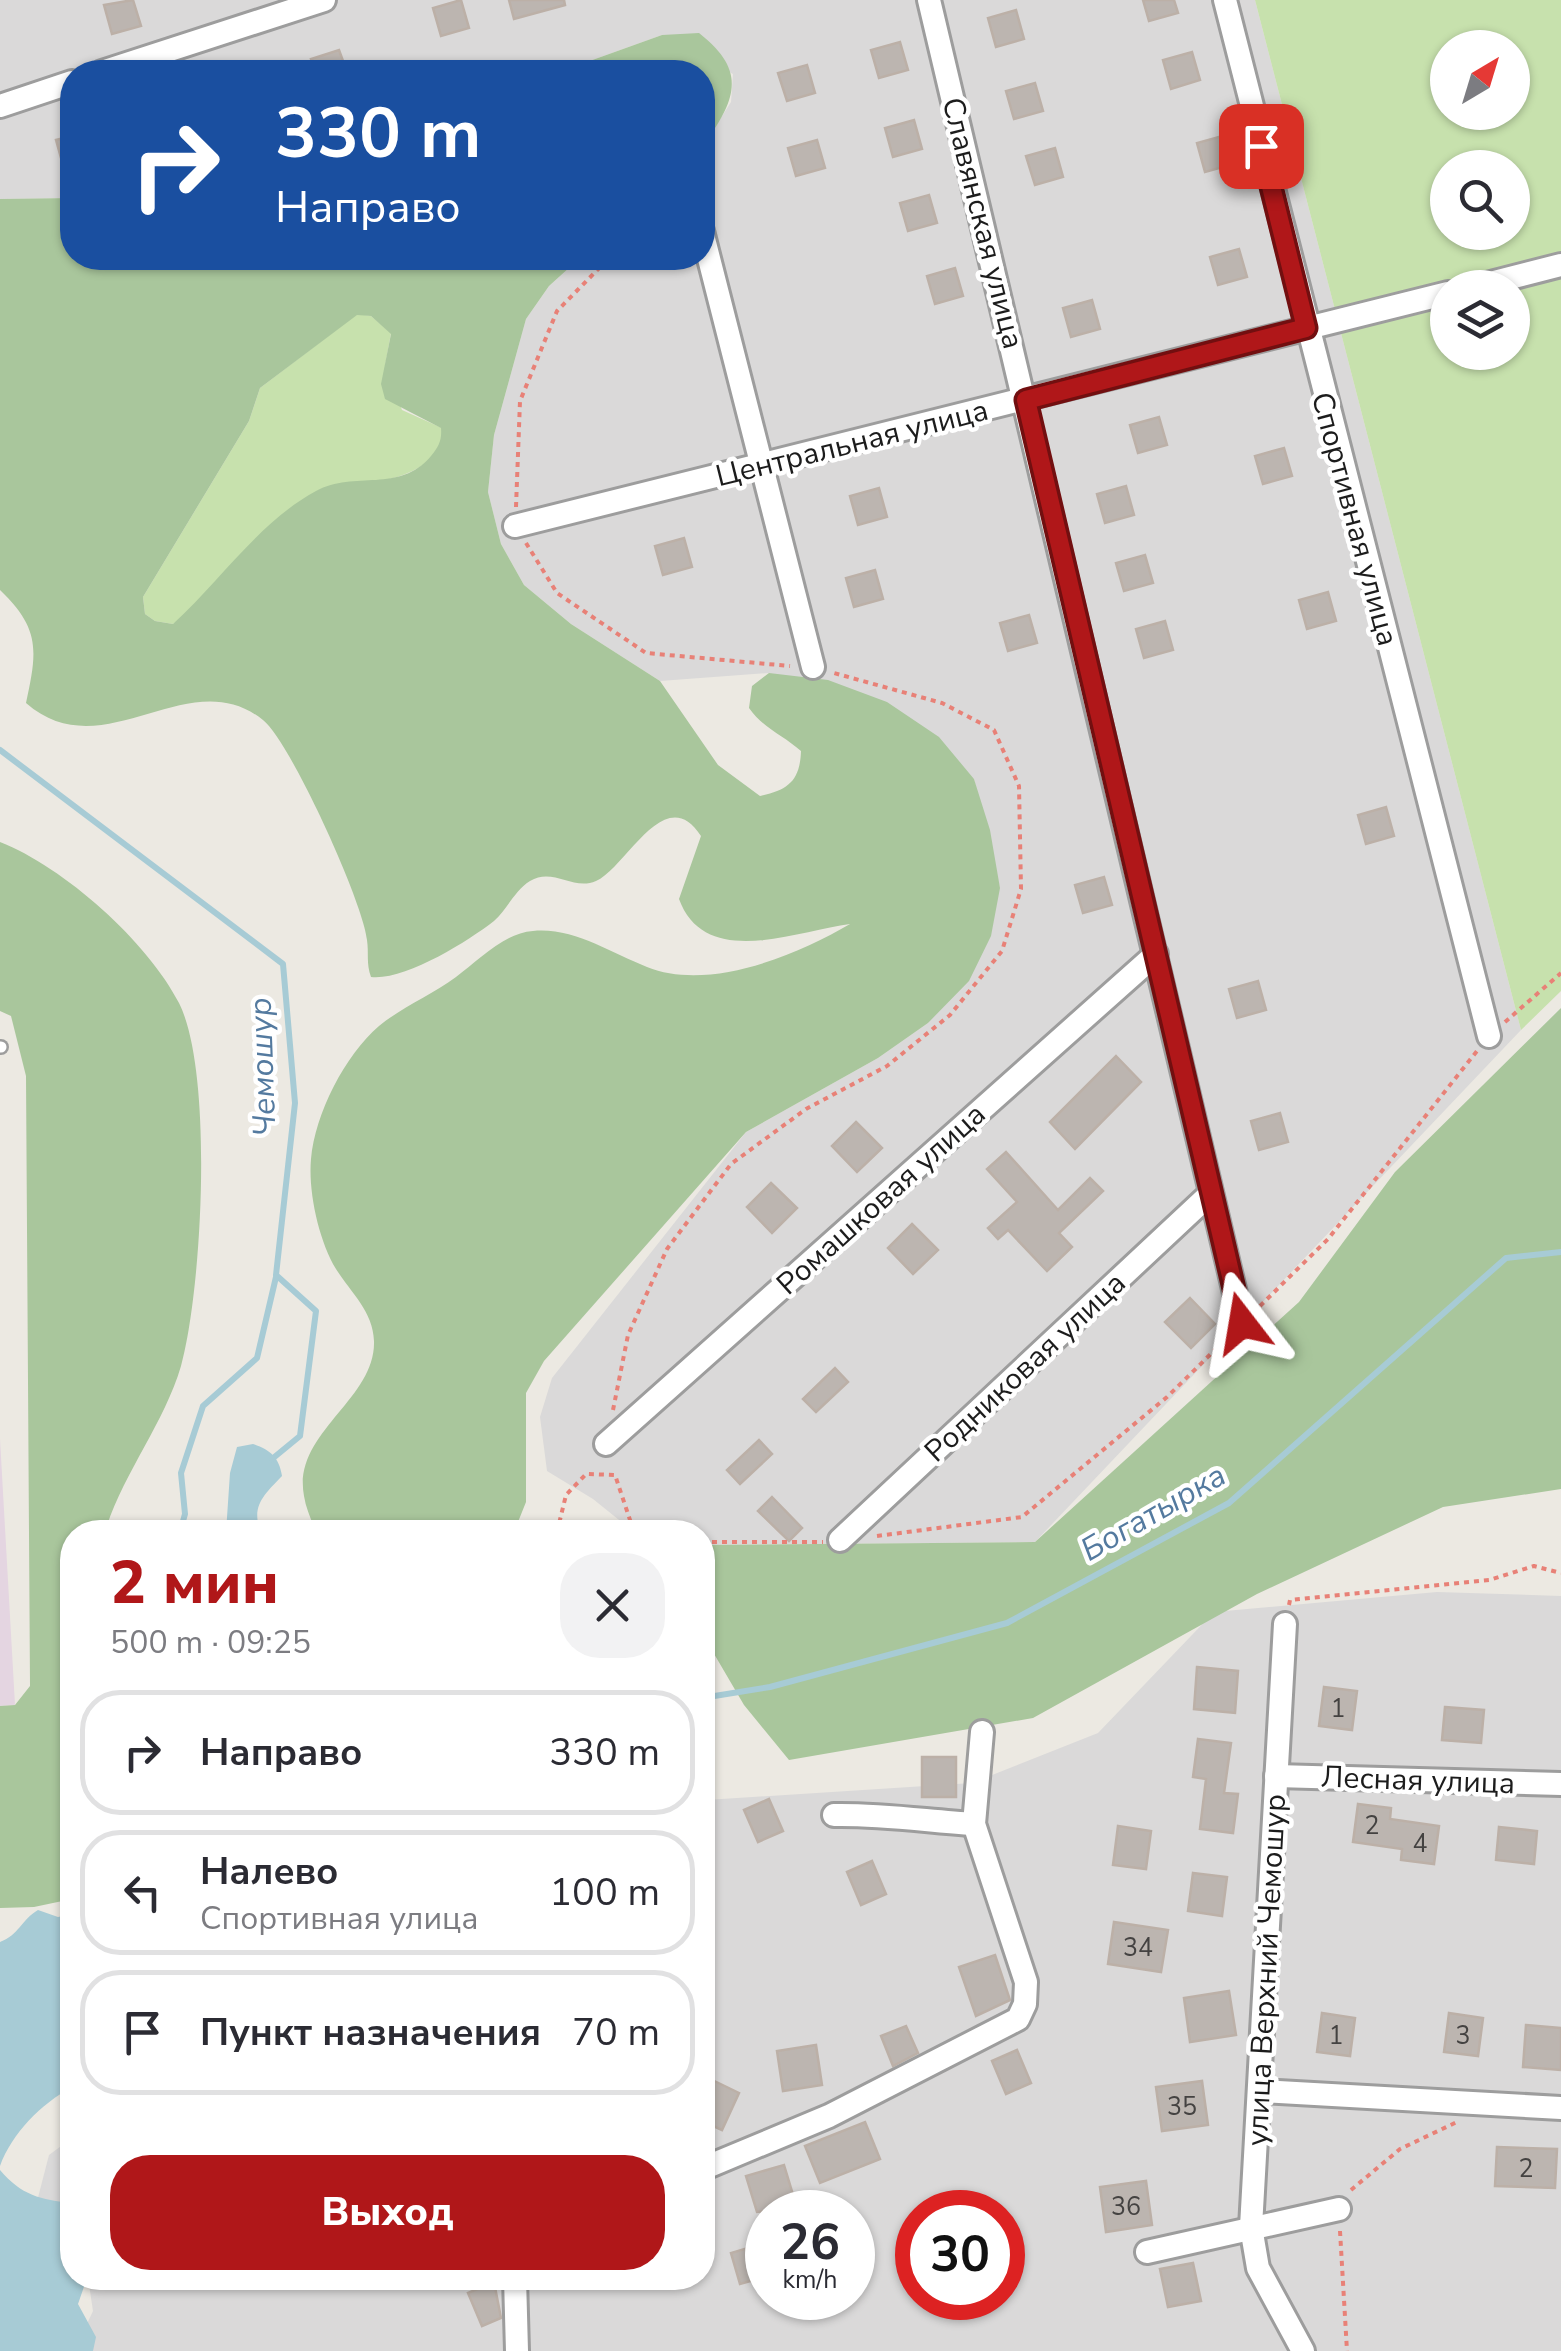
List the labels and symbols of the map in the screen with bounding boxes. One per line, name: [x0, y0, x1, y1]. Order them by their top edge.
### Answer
north arrow: [1430, 30, 1530, 130]
street label: Славянская улица: [931, 93, 1034, 353]
pin: [1219, 104, 1304, 189]
street label: Спортивная улица: [1301, 388, 1408, 651]
street label: Центральная улица: [712, 390, 993, 497]
water label: Чемошур: [239, 997, 286, 1137]
street label: Ромашковая улица: [768, 1094, 995, 1304]
street label: Родниковая улица: [916, 1263, 1135, 1471]
position arrow: [1190, 1271, 1294, 1375]
water label: Богатырка: [1073, 1454, 1234, 1571]
house number: 1: [1330, 1692, 1346, 1726]
street label: Лесная улица: [1320, 1757, 1516, 1804]
street label: улица Верхний Чемошур: [1237, 1793, 1296, 2147]
house number: 2: [1364, 1809, 1380, 1843]
house number: 4: [1412, 1827, 1428, 1861]
house number: 34: [1123, 1931, 1153, 1965]
house number: 1: [1328, 2019, 1344, 2053]
house number: 3: [1455, 2019, 1471, 2053]
house number: 35: [1167, 2090, 1197, 2124]
house number: 2: [1518, 2152, 1534, 2186]
speed limit sign: 30: [895, 2190, 1025, 2320]
house number: 36: [1111, 2190, 1141, 2224]

